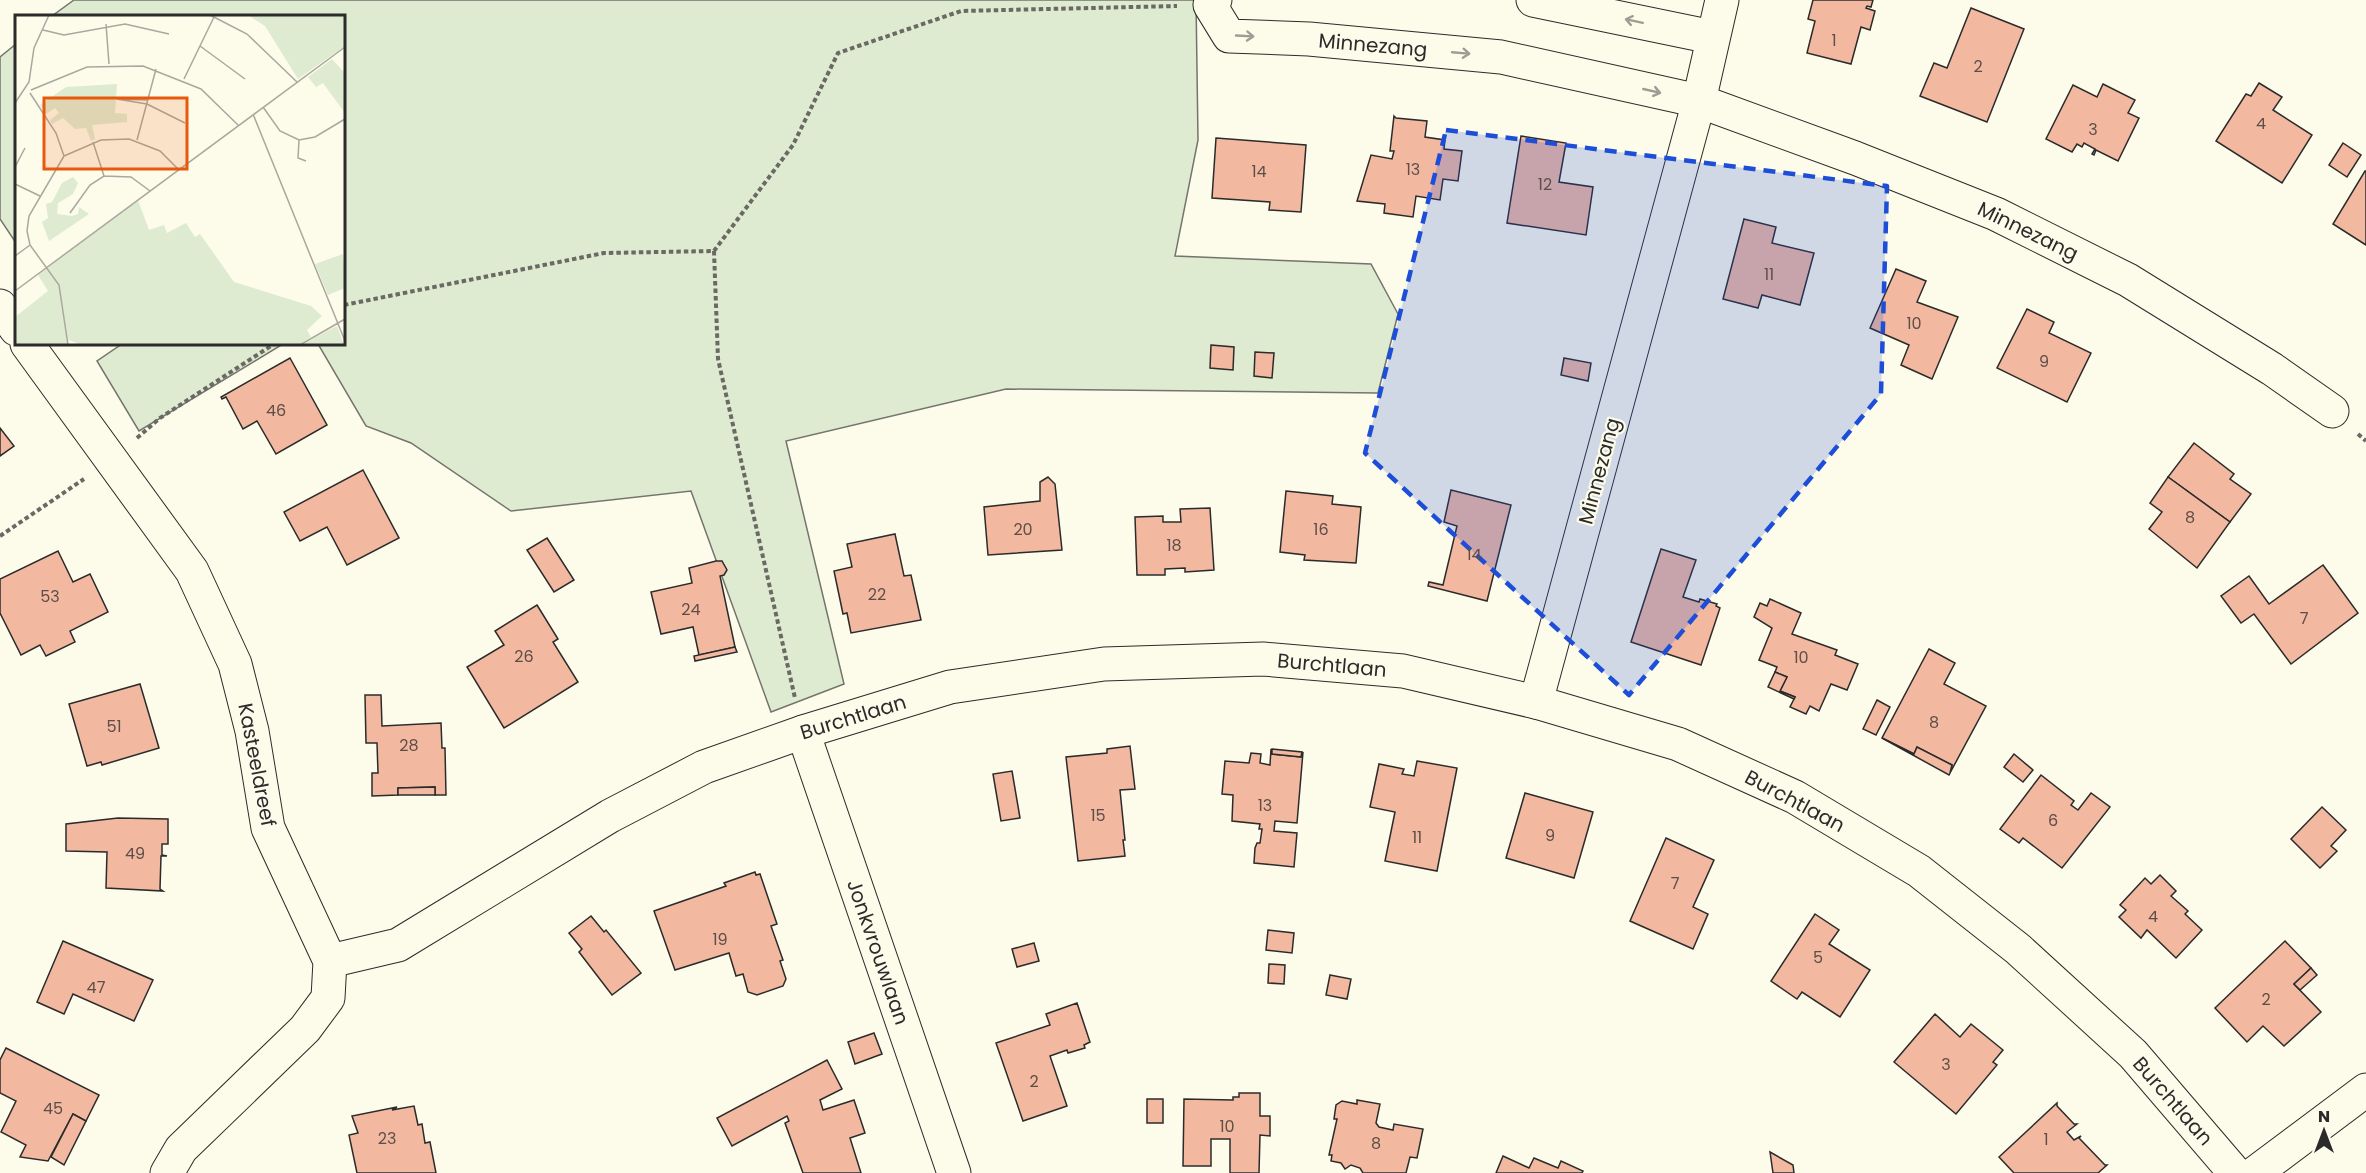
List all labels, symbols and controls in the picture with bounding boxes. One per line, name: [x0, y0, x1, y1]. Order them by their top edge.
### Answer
inset map: [15, 15, 345, 345]
one-way arrow: [1625, 15, 1645, 26]
street label: Minnezang: [1317, 26, 1429, 64]
house number: 1: [1831, 29, 1837, 52]
one-way arrow: [1235, 31, 1255, 42]
one-way arrow: [1450, 48, 1470, 59]
house number: 2: [1973, 55, 1983, 78]
one-way arrow: [1642, 85, 1661, 97]
house number: 4: [2256, 112, 2266, 135]
house number: 3: [2088, 118, 2098, 141]
house number: 13: [1406, 158, 1420, 181]
house number: 14: [1251, 160, 1267, 183]
house number: 12: [1538, 173, 1552, 196]
street label: Minnezang: [1973, 195, 2083, 267]
house number: 11: [1764, 263, 1774, 286]
house number: 10: [1906, 312, 1922, 335]
house number: 9: [2039, 350, 2049, 373]
house number: 46: [266, 399, 286, 422]
street label: Minnezang: [1571, 415, 1627, 527]
house number: 8: [2185, 506, 2195, 529]
house number: 20: [1013, 518, 1033, 541]
house number: 16: [1313, 518, 1329, 541]
house number: 18: [1166, 534, 1182, 557]
house number: 14: [1466, 543, 1482, 566]
house number: 22: [868, 583, 886, 606]
house number: 53: [40, 585, 60, 608]
house number: 24: [681, 598, 701, 621]
house number: 7: [2300, 607, 2309, 630]
house number: 26: [514, 645, 534, 668]
street label: Burchtlaan: [1276, 646, 1388, 684]
house number: 10: [1793, 646, 1809, 669]
street label: Burchtlaan: [797, 688, 909, 746]
street label: Kasteeldreef: [231, 701, 283, 829]
house number: 8: [1929, 711, 1939, 734]
house number: 51: [106, 715, 122, 738]
house number: 28: [399, 734, 419, 757]
street label: Burchtlaan: [1740, 763, 1850, 839]
house number: 13: [1258, 794, 1272, 817]
house number: 15: [1090, 804, 1106, 827]
house number: 6: [2048, 809, 2058, 832]
house number: 9: [1545, 824, 1555, 847]
house number: 11: [1412, 826, 1422, 849]
house number: 49: [125, 842, 145, 865]
house number: 7: [1671, 872, 1680, 895]
street label: Jonkvrouwlaan: [840, 876, 916, 1028]
house number: 4: [2148, 905, 2158, 928]
house number: 19: [712, 928, 728, 951]
house number: 5: [1813, 946, 1823, 969]
house number: 47: [87, 976, 106, 999]
house number: 2: [2261, 988, 2271, 1011]
street label: Burchtlaan: [2127, 1050, 2219, 1152]
house number: 3: [1941, 1053, 1951, 1076]
house number: 2: [1029, 1070, 1039, 1093]
house number: 45: [43, 1097, 63, 1120]
north arrow: [2294, 1101, 2354, 1161]
text: N: [2318, 1105, 2330, 1128]
house number: 10: [1219, 1115, 1235, 1138]
house number: 23: [378, 1127, 396, 1150]
house number: 1: [2043, 1128, 2049, 1151]
house number: 8: [1371, 1132, 1381, 1155]

